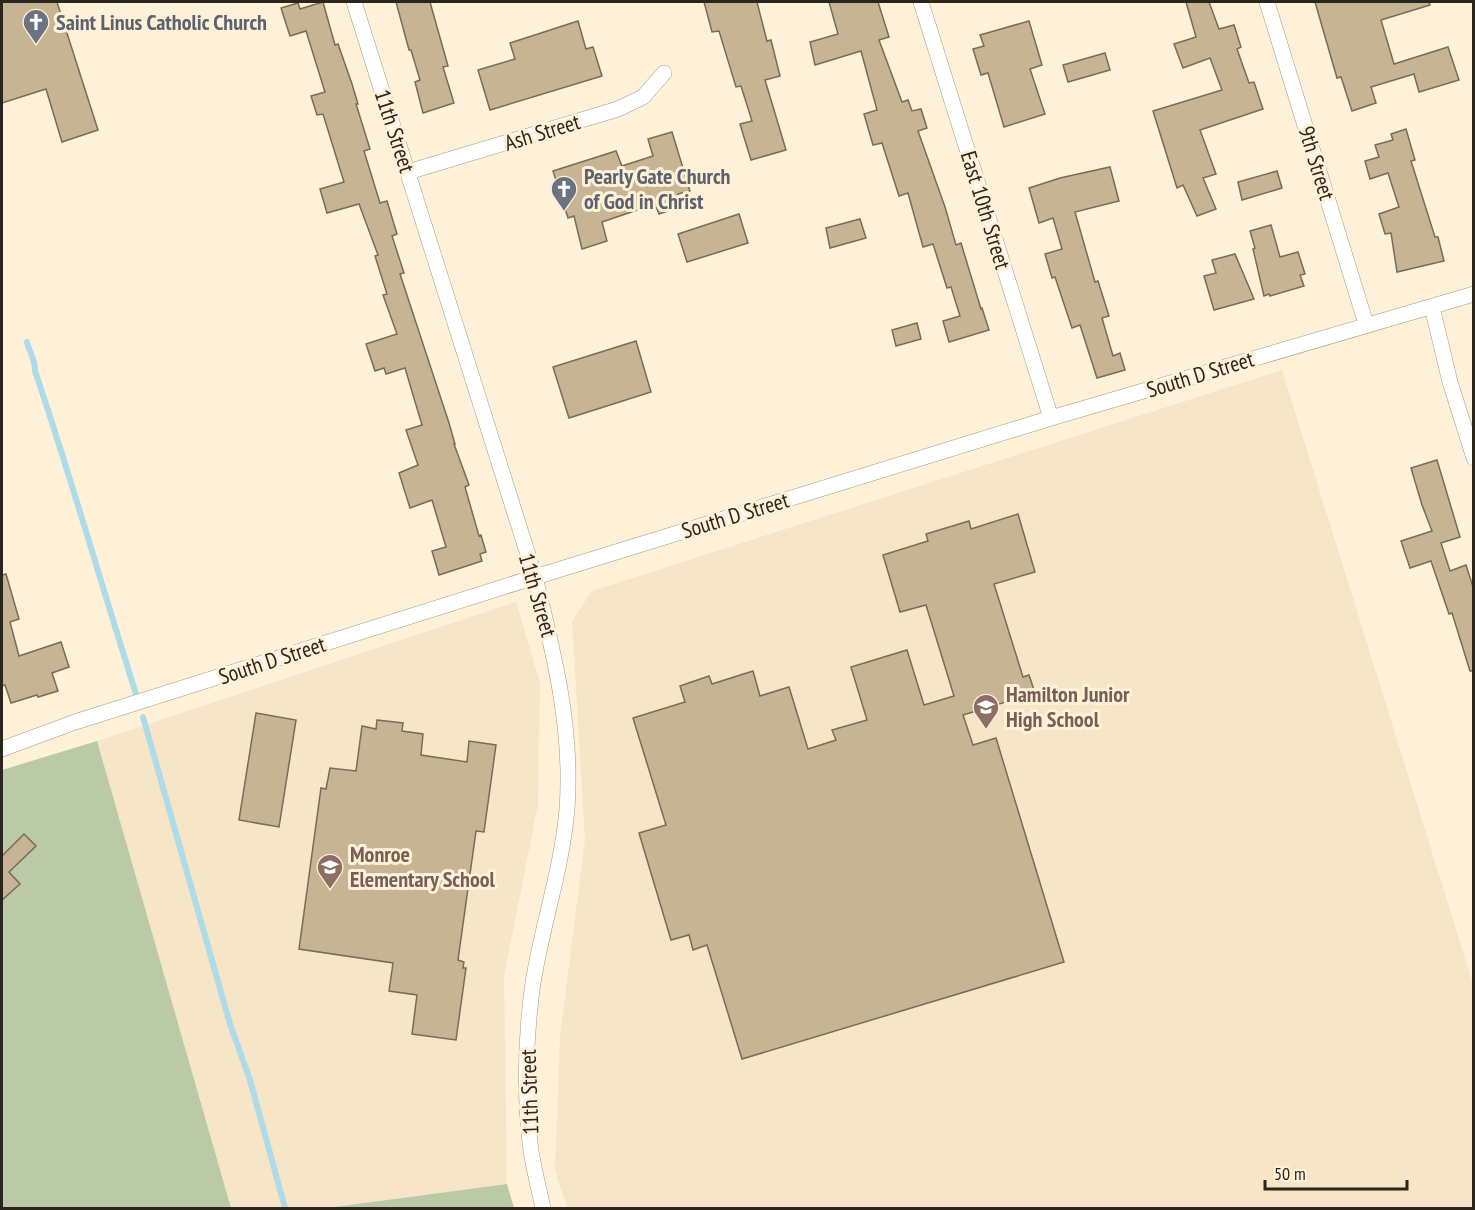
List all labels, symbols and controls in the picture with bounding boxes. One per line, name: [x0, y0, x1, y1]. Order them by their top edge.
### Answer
church icon: Saint Linus Catholic Church: [21, 7, 51, 45]
place label: Saint Linus Catholic Church: [56, 8, 267, 36]
street label: 11th Street: [368, 86, 422, 176]
street label: Ash Street: [501, 107, 583, 157]
street label: 9th Street: [1293, 123, 1341, 203]
street label: East 10th Street: [955, 148, 1017, 272]
place label: Pearly Gate Church of God in Christ: [584, 162, 731, 215]
church icon: Pearly Gate Church of God in Christ: [549, 174, 579, 212]
street label: South D Street: [1143, 344, 1257, 404]
street label: South D Street: [678, 485, 792, 545]
street label: 11th Street: [513, 550, 563, 640]
street label: South D Street: [215, 630, 329, 690]
place label: Hamilton Junior High School: [1006, 680, 1130, 733]
school or university icon: Hamilton Junior High School: [971, 692, 1001, 730]
place label: Monroe Elementary School: [350, 840, 496, 893]
school or university icon: Monroe Elementary School: [315, 852, 345, 890]
street label: 11th Street: [514, 1049, 544, 1135]
scale bar: [1265, 1153, 1408, 1191]
text: 50 m: [1274, 1162, 1306, 1185]

